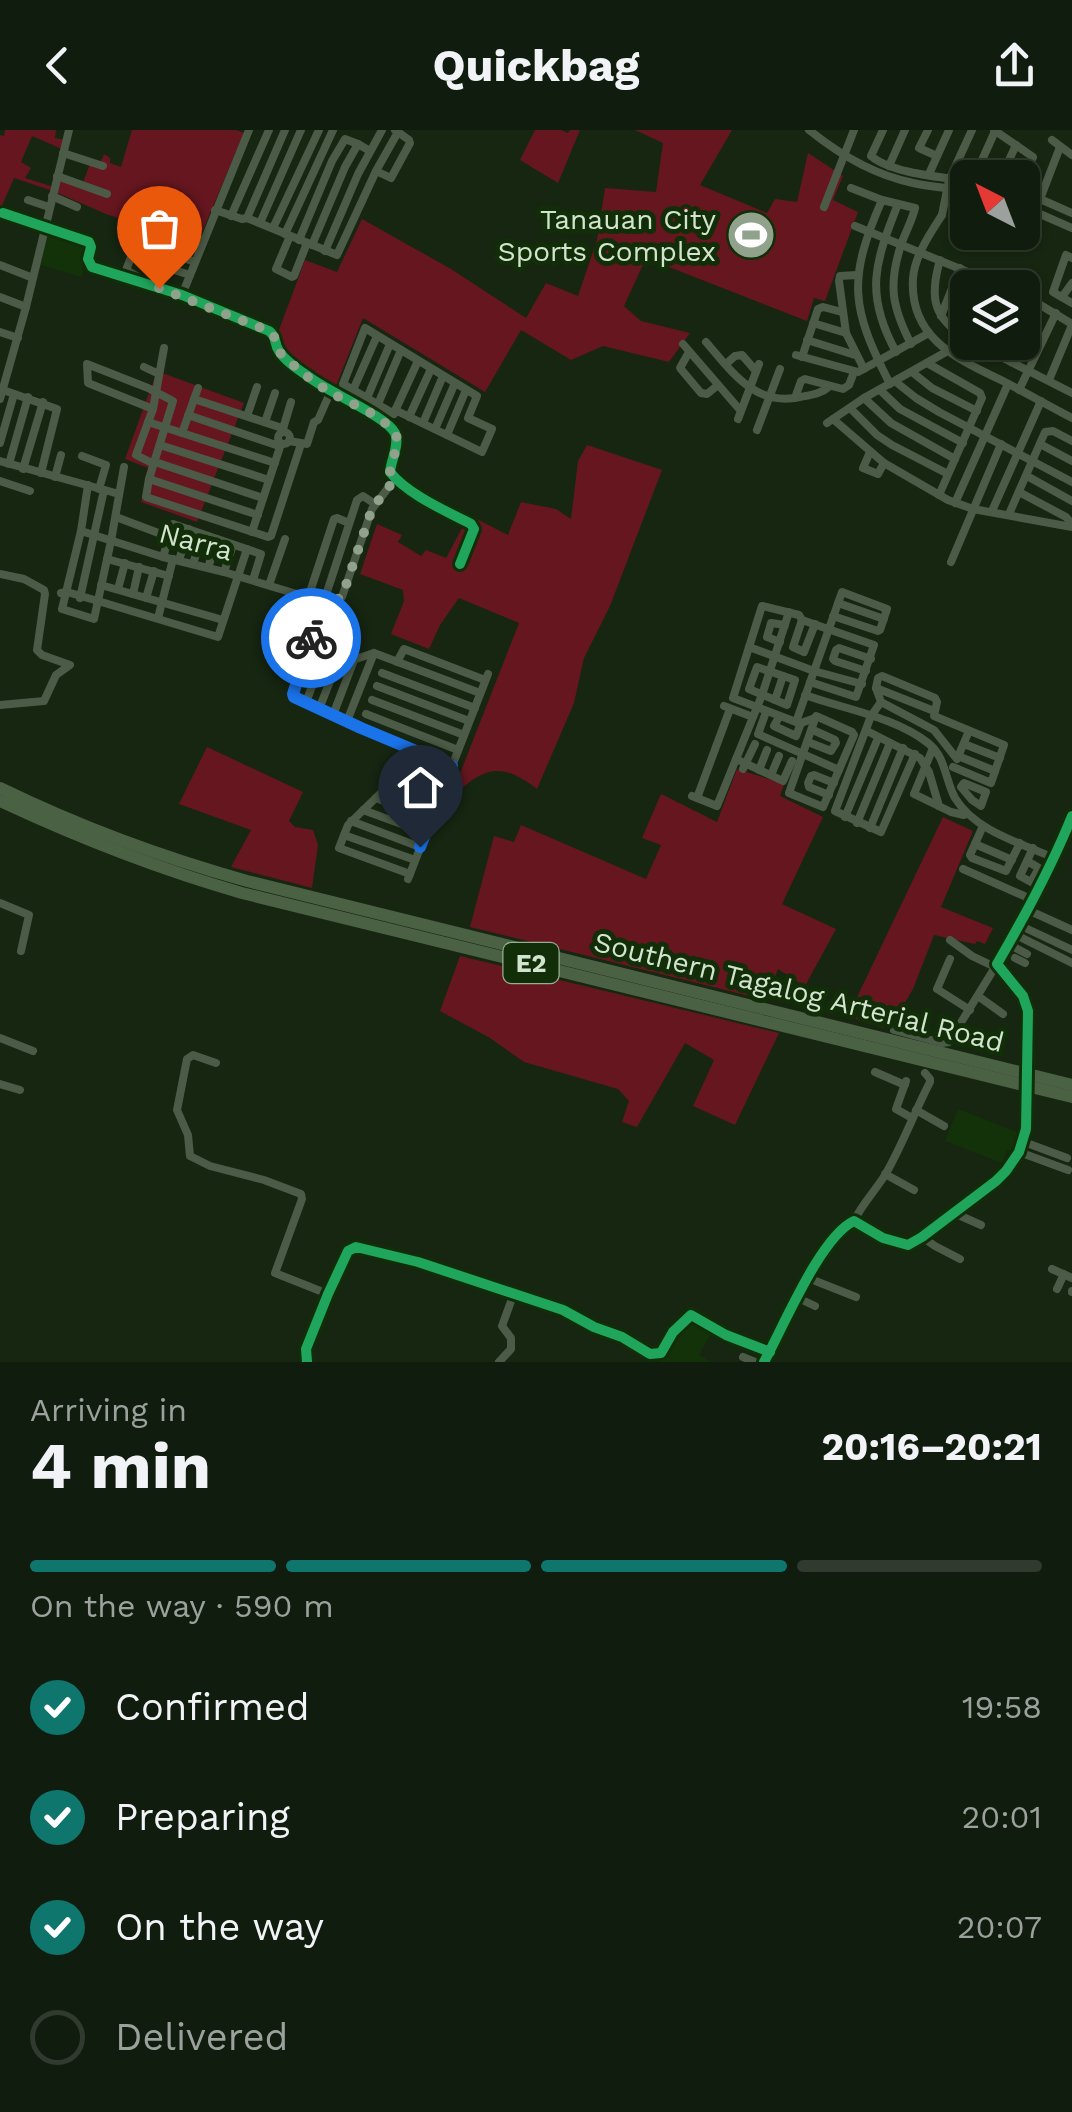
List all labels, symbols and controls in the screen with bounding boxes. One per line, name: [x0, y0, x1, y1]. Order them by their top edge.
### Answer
icon: back: [30, 38, 85, 93]
icon: share: [987, 38, 1042, 93]
text: Quickbag: [432, 39, 640, 92]
north arrow: [950, 160, 1040, 250]
map controls: [950, 160, 1040, 360]
pin: [117, 186, 202, 289]
icon: bag: [132, 201, 187, 256]
place label: Tanauan City Sports Complex: [498, 203, 717, 268]
sports icon: Tanauan City Sports Complex: [725, 209, 777, 261]
button: layers: [950, 270, 1040, 360]
street label: Narra: [156, 516, 236, 568]
courier: [261, 588, 361, 688]
icon: bike: [284, 611, 339, 666]
pin: [378, 745, 463, 848]
icon: home: [393, 760, 448, 815]
street label: Southern Tagalog Arterial Road: [591, 925, 1007, 1059]
road number: E2: [504, 943, 558, 983]
text: Arriving in: [30, 1391, 187, 1429]
text: 20:16–20:21: [821, 1425, 1042, 1469]
text: 4 min: [30, 1428, 211, 1504]
text: On the way · 590 m: [30, 1587, 334, 1625]
icon: check: [30, 1680, 85, 1735]
text: Confirmed: [115, 1685, 310, 1729]
text: 19:58: [962, 1688, 1042, 1726]
icon: check: [30, 1790, 85, 1845]
text: Preparing: [115, 1795, 290, 1839]
text: 20:01: [962, 1798, 1042, 1836]
icon: check: [30, 1900, 85, 1955]
text: On the way: [115, 1905, 324, 1949]
text: 20:07: [957, 1908, 1042, 1946]
text: Delivered: [115, 2015, 288, 2059]

